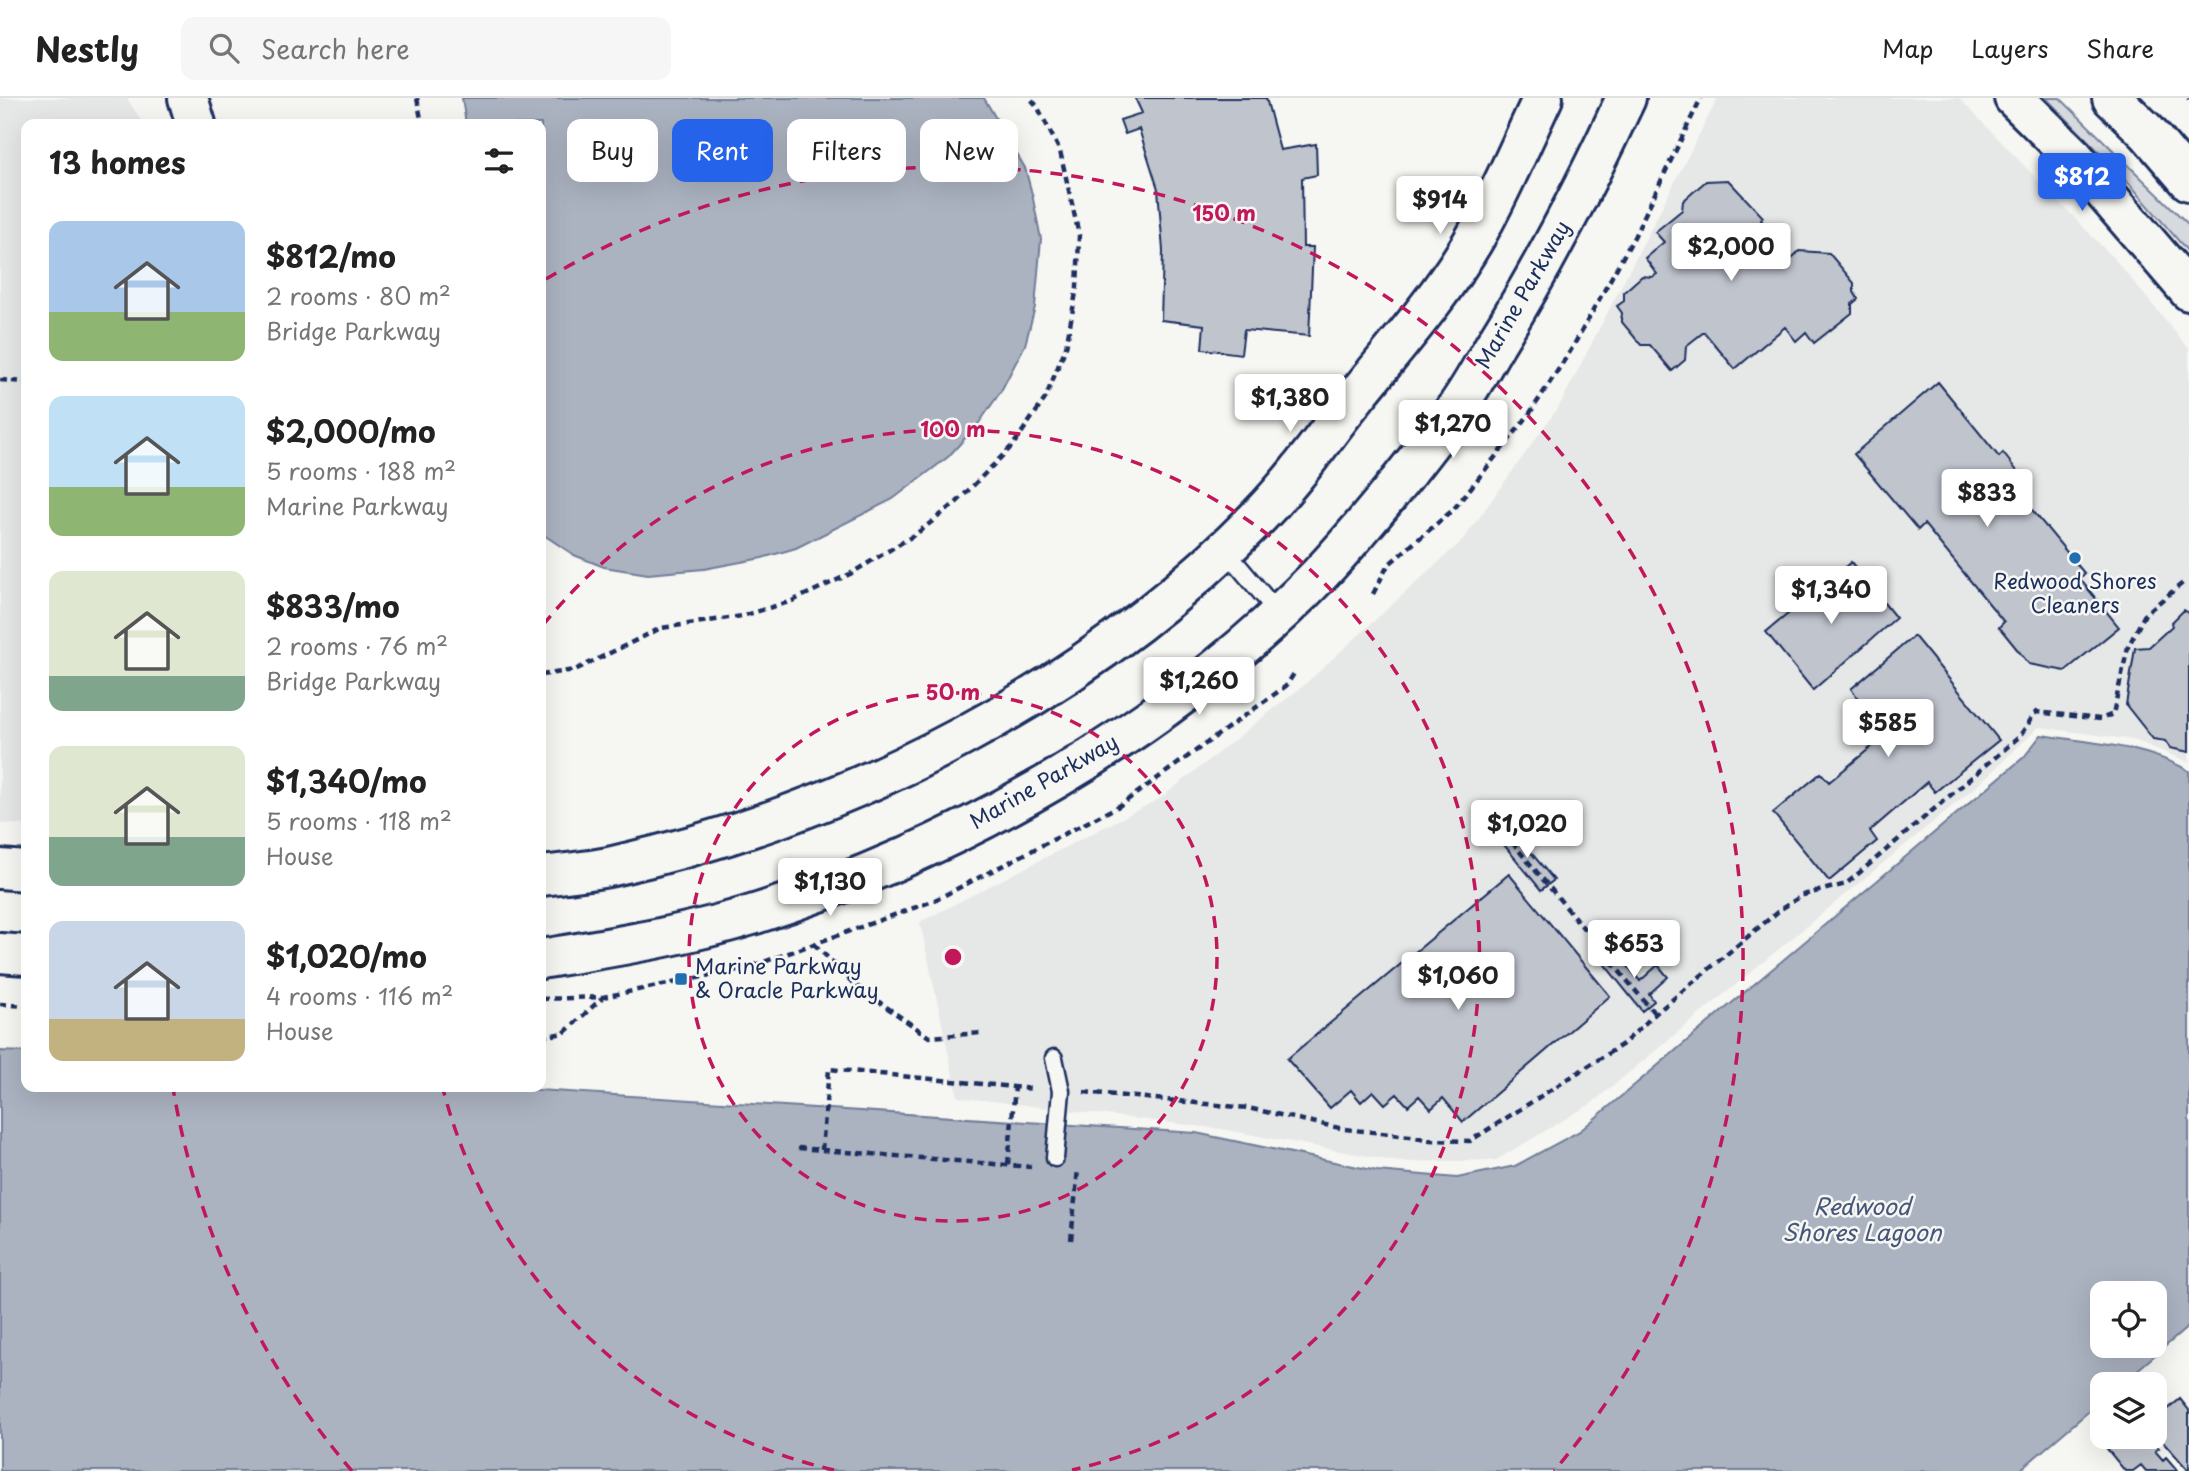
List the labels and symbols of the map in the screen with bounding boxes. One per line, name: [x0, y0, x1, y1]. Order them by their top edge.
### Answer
pin: $812: [2041, 153, 2123, 213]
pin: $914: [1399, 176, 1481, 236]
text: 150 m: [1192, 196, 1256, 228]
street label: Marine Parkway: [1466, 214, 1577, 374]
pin: $2,000: [1674, 223, 1788, 283]
pin: $1,380: [1233, 374, 1347, 434]
pin: $1,270: [1396, 400, 1510, 460]
text: 100 m: [920, 412, 986, 444]
pin: $833: [1946, 470, 2028, 529]
marker: Redwood Shores Cleaners: [2067, 550, 2083, 566]
place label: Redwood Shores Cleaners: [1993, 564, 2157, 620]
pin: $1,340: [1774, 566, 1888, 626]
pin: $1,260: [1142, 658, 1256, 717]
text: 50 m: [926, 675, 980, 707]
pin: $585: [1847, 700, 1929, 759]
street label: Marine Parkway: [963, 725, 1123, 836]
pin: $1,020: [1470, 800, 1584, 860]
pin: $1,130: [773, 858, 887, 918]
pin: $653: [1593, 920, 1675, 980]
centre of rings: [941, 945, 965, 969]
place label: Marine Parkway & Oracle Parkway: [695, 949, 878, 1005]
pin: $1,060: [1401, 953, 1515, 1012]
marker: Marine Parkway & Oracle Parkway: [673, 971, 689, 987]
water label: Redwood Shores Lagoon: [1782, 1188, 1943, 1249]

